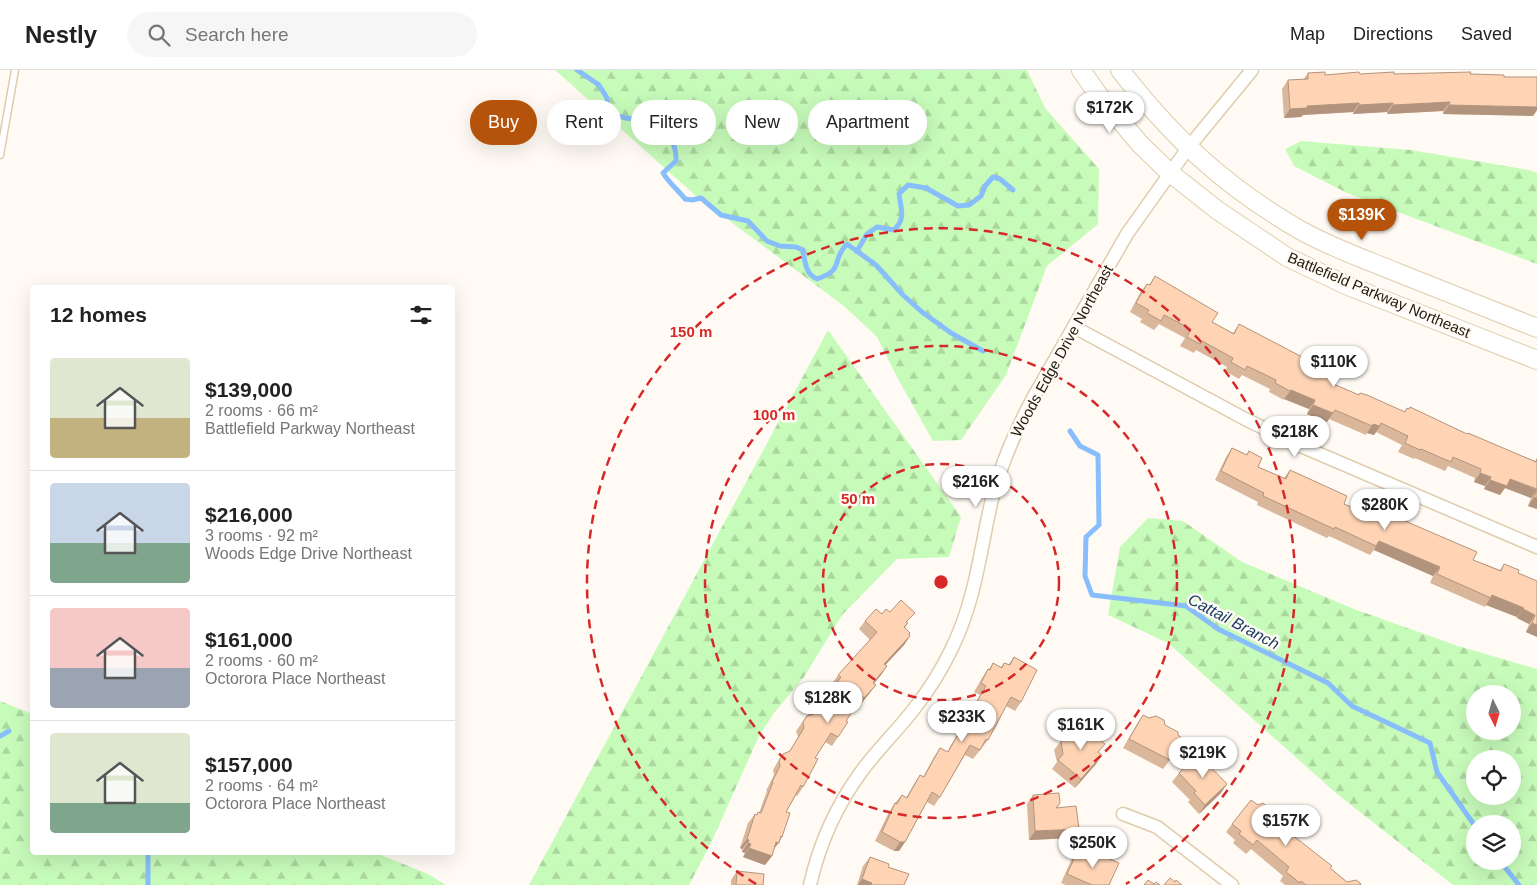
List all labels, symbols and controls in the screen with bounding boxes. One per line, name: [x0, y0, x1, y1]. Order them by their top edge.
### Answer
search box: [127, 12, 477, 57]
text: Nestly: [25, 21, 97, 48]
icon: search: [145, 21, 173, 49]
text: Search here: [185, 24, 289, 45]
text: Map: [1290, 24, 1325, 44]
text: Directions: [1353, 24, 1433, 44]
text: Saved: [1461, 24, 1512, 44]
pin: $172K: [1075, 92, 1145, 134]
text: $172K: [1086, 99, 1134, 116]
chip: Buy: [470, 100, 537, 145]
chip: Rent: [547, 100, 621, 145]
chip: Filters: [631, 100, 716, 145]
chip: New: [726, 100, 798, 145]
chip: Apartment: [808, 100, 927, 145]
pin: $139K: [1327, 198, 1397, 241]
text: $139K: [1338, 206, 1386, 223]
street label: Battlefield Parkway Northeast: [1285, 248, 1474, 341]
street label: Woods Edge Drive Northeast: [1007, 261, 1116, 440]
icon: filters: [407, 301, 435, 329]
text: 12 homes: [50, 303, 147, 326]
text: 150 m: [670, 323, 712, 340]
pin: $110K: [1299, 346, 1369, 388]
text: $110K: [1311, 353, 1357, 370]
icon: home: [90, 378, 150, 438]
text: $139,000: [205, 378, 293, 401]
text: 2 rooms · 66 m²: [205, 402, 318, 419]
text: 100 m: [753, 406, 795, 423]
pin: $218K: [1260, 416, 1330, 458]
text: Battlefield Parkway Northeast: [205, 420, 415, 437]
text: $218K: [1271, 423, 1319, 440]
pin: $216K: [941, 466, 1011, 508]
text: $216K: [952, 473, 1000, 490]
pin: $280K: [1350, 488, 1420, 531]
text: 50 m: [841, 490, 875, 507]
text: $280K: [1361, 496, 1409, 513]
icon: home: [90, 503, 150, 563]
text: $216,000: [205, 503, 293, 526]
text: 3 rooms · 92 m²: [205, 527, 318, 544]
text: Woods Edge Drive Northeast: [205, 545, 412, 562]
centre of rings: [932, 573, 950, 591]
water label: Cattail Branch: [1185, 590, 1282, 653]
icon: home: [90, 628, 150, 688]
text: $161,000: [205, 628, 293, 651]
text: 2 rooms · 60 m²: [205, 652, 318, 669]
text: Octorora Place Northeast: [205, 670, 386, 687]
pin: $128K: [793, 682, 863, 724]
north arrow: [1466, 685, 1521, 740]
map controls: [1466, 685, 1521, 870]
text: $128K: [804, 689, 852, 706]
pin: $233K: [927, 700, 997, 743]
text: $233K: [938, 708, 986, 725]
pin: $161K: [1046, 708, 1116, 751]
text: $161K: [1057, 716, 1105, 733]
pin: $219K: [1168, 736, 1238, 779]
text: $219K: [1179, 744, 1227, 761]
button: locate: [1466, 750, 1521, 805]
icon: home: [90, 753, 150, 813]
text: $157,000: [205, 753, 293, 776]
text: 2 rooms · 64 m²: [205, 777, 318, 794]
text: Octorora Place Northeast: [205, 795, 386, 812]
pin: $157K: [1251, 804, 1321, 847]
text: $157K: [1262, 812, 1310, 829]
button: layers: [1466, 815, 1521, 870]
pin: $250K: [1058, 826, 1128, 869]
text: $250K: [1069, 834, 1117, 851]

